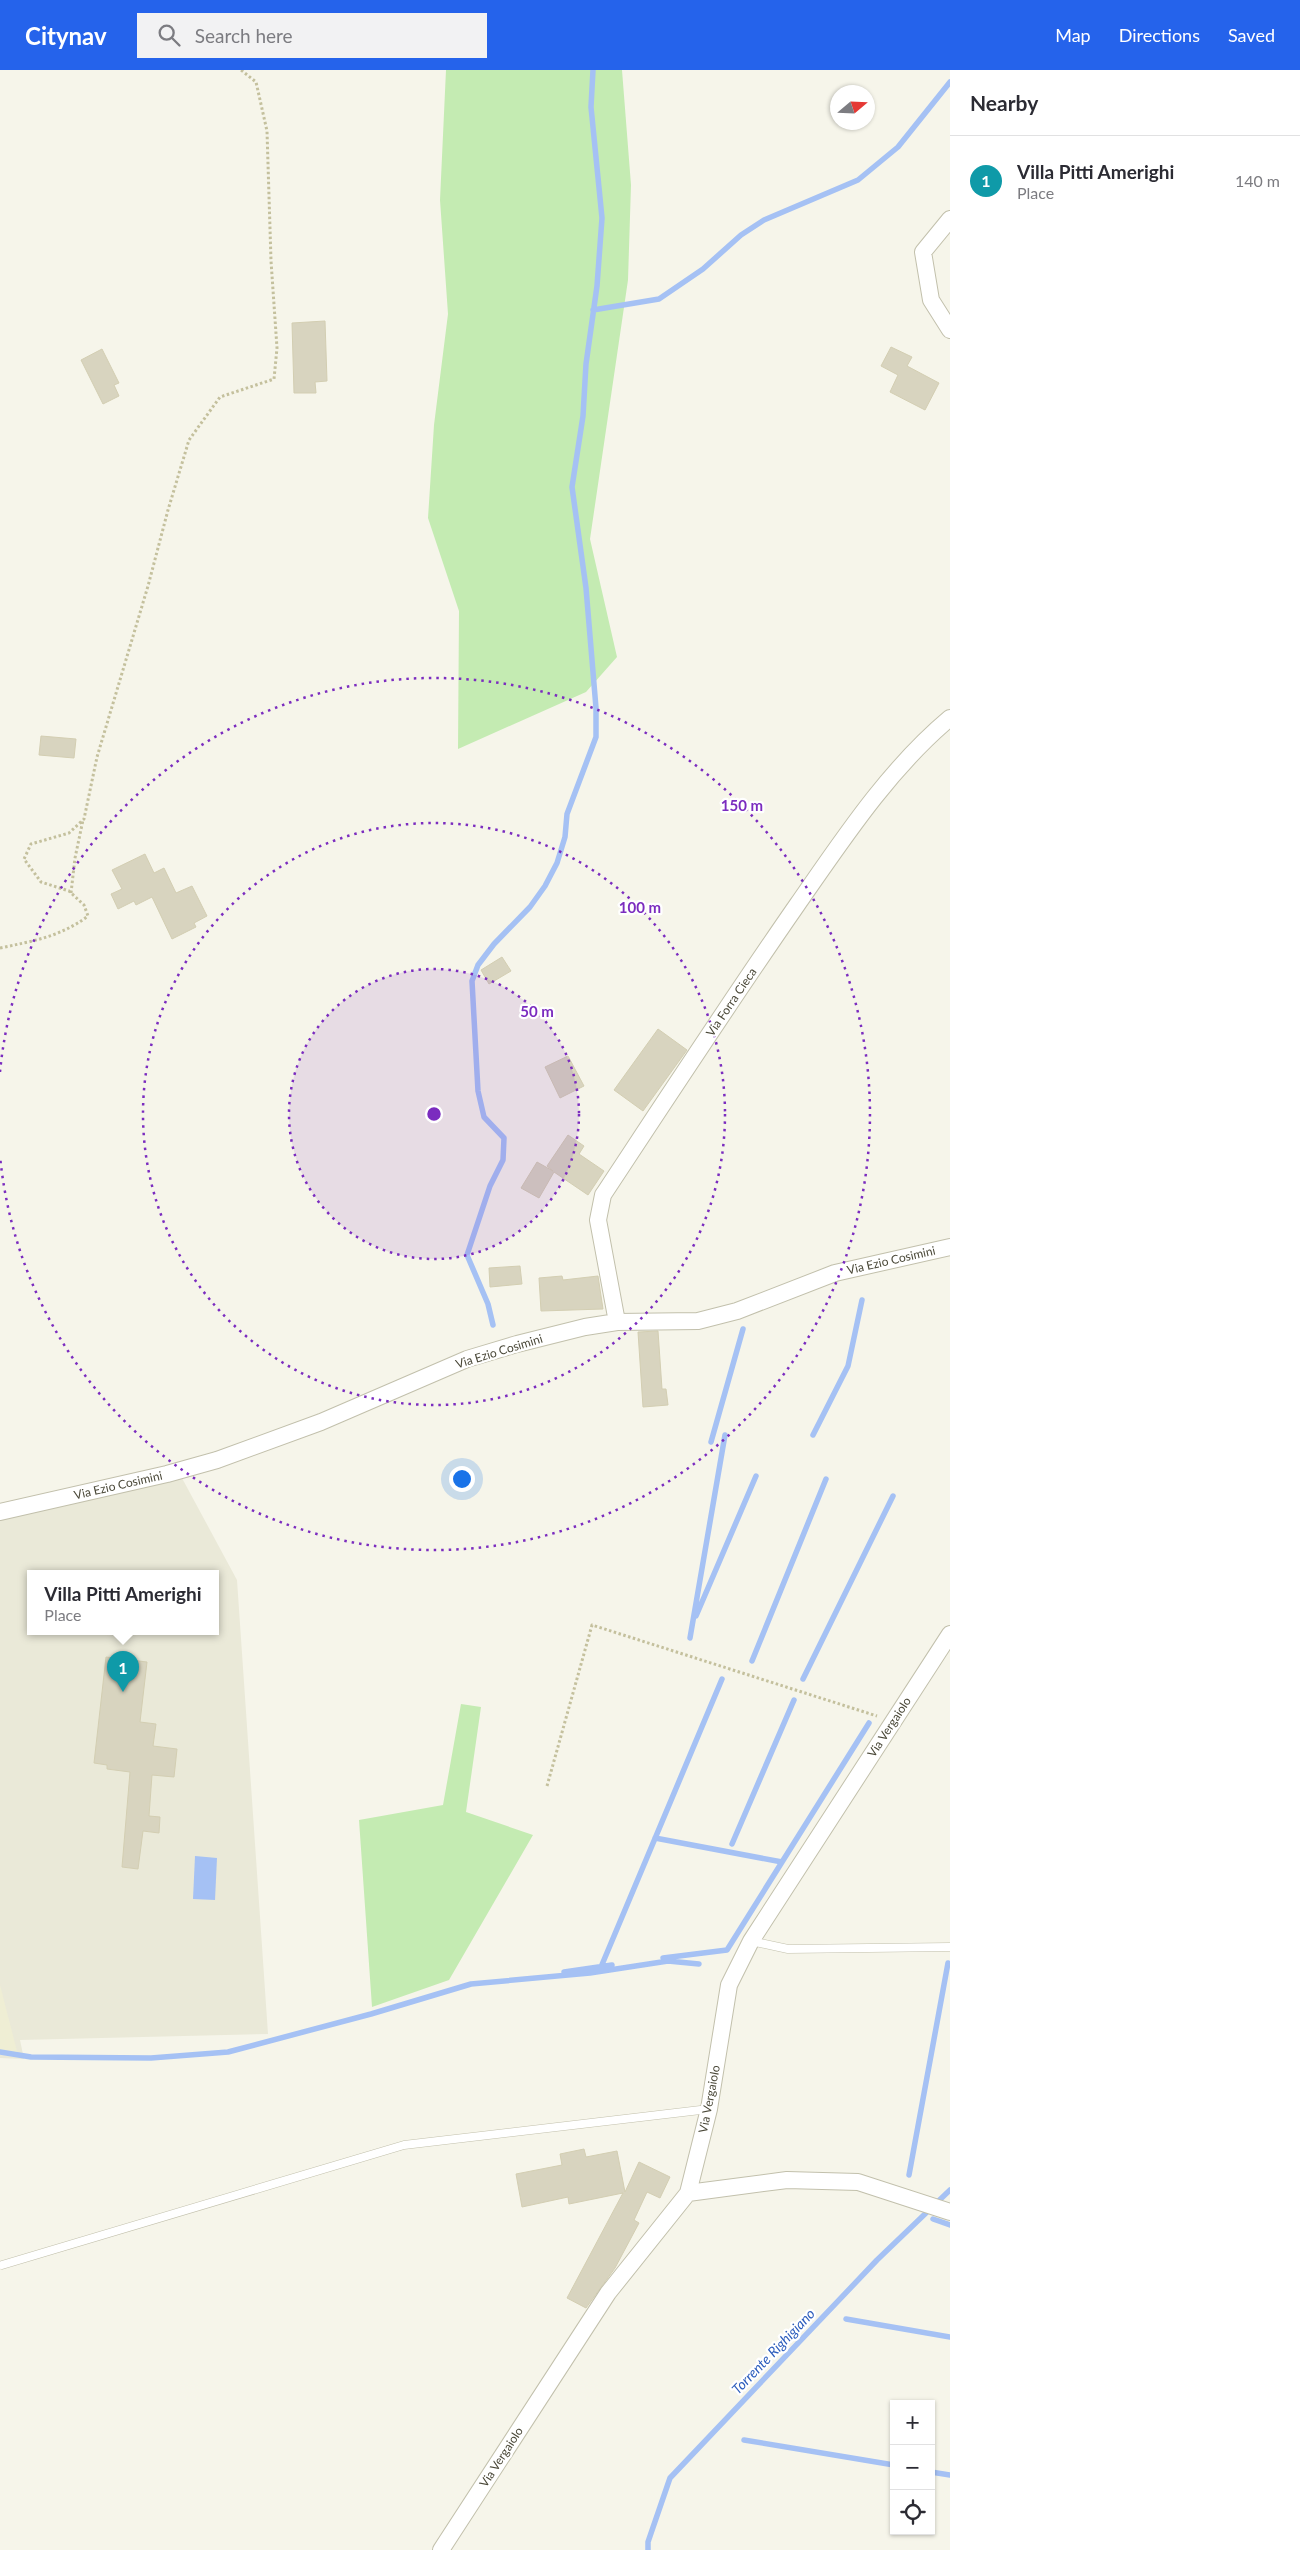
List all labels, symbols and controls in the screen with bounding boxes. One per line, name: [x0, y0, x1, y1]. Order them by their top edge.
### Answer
search box: [137, 13, 487, 58]
text: Citynav: [25, 21, 107, 50]
icon: search: [155, 21, 183, 49]
text: Search here: [195, 24, 293, 47]
text: Map: [1055, 24, 1091, 46]
text: Directions: [1119, 24, 1200, 46]
text: Saved: [1228, 24, 1275, 46]
north arrow: [830, 85, 875, 130]
text: Nearby: [970, 90, 1038, 115]
text: Villa Pitti Amerighi: [1017, 160, 1174, 183]
text: 1: [981, 171, 991, 190]
text: 140 m: [1235, 171, 1280, 190]
text: Place: [1017, 183, 1054, 202]
text: 150 m: [721, 796, 763, 814]
text: 100 m: [619, 898, 661, 916]
street label: Via Forra Cieca: [702, 965, 760, 1039]
text: 50 m: [520, 1002, 554, 1020]
centre of rings: [425, 1105, 443, 1123]
street label: Via Ezio Cosimini: [845, 1243, 937, 1277]
street label: Via Ezio Cosimini: [454, 1331, 544, 1371]
your location: [449, 1466, 475, 1492]
street label: Via Ezio Cosimini: [72, 1468, 164, 1502]
popup: [27, 1570, 219, 1635]
text: Villa Pitti Amerighi: [44, 1582, 202, 1605]
text: Place: [44, 1605, 82, 1624]
pin: 1: [107, 1651, 139, 1692]
street label: Via Vergaiolo: [864, 1694, 914, 1760]
street label: Via Vergaiolo: [695, 2064, 723, 2134]
water label: Torrente Righigiano: [728, 2305, 818, 2397]
map controls: [890, 2400, 935, 2535]
button: +: [890, 2400, 935, 2445]
street label: Via Vergaiolo: [476, 2424, 526, 2490]
button: −: [890, 2445, 935, 2490]
button: locate: [890, 2490, 935, 2535]

